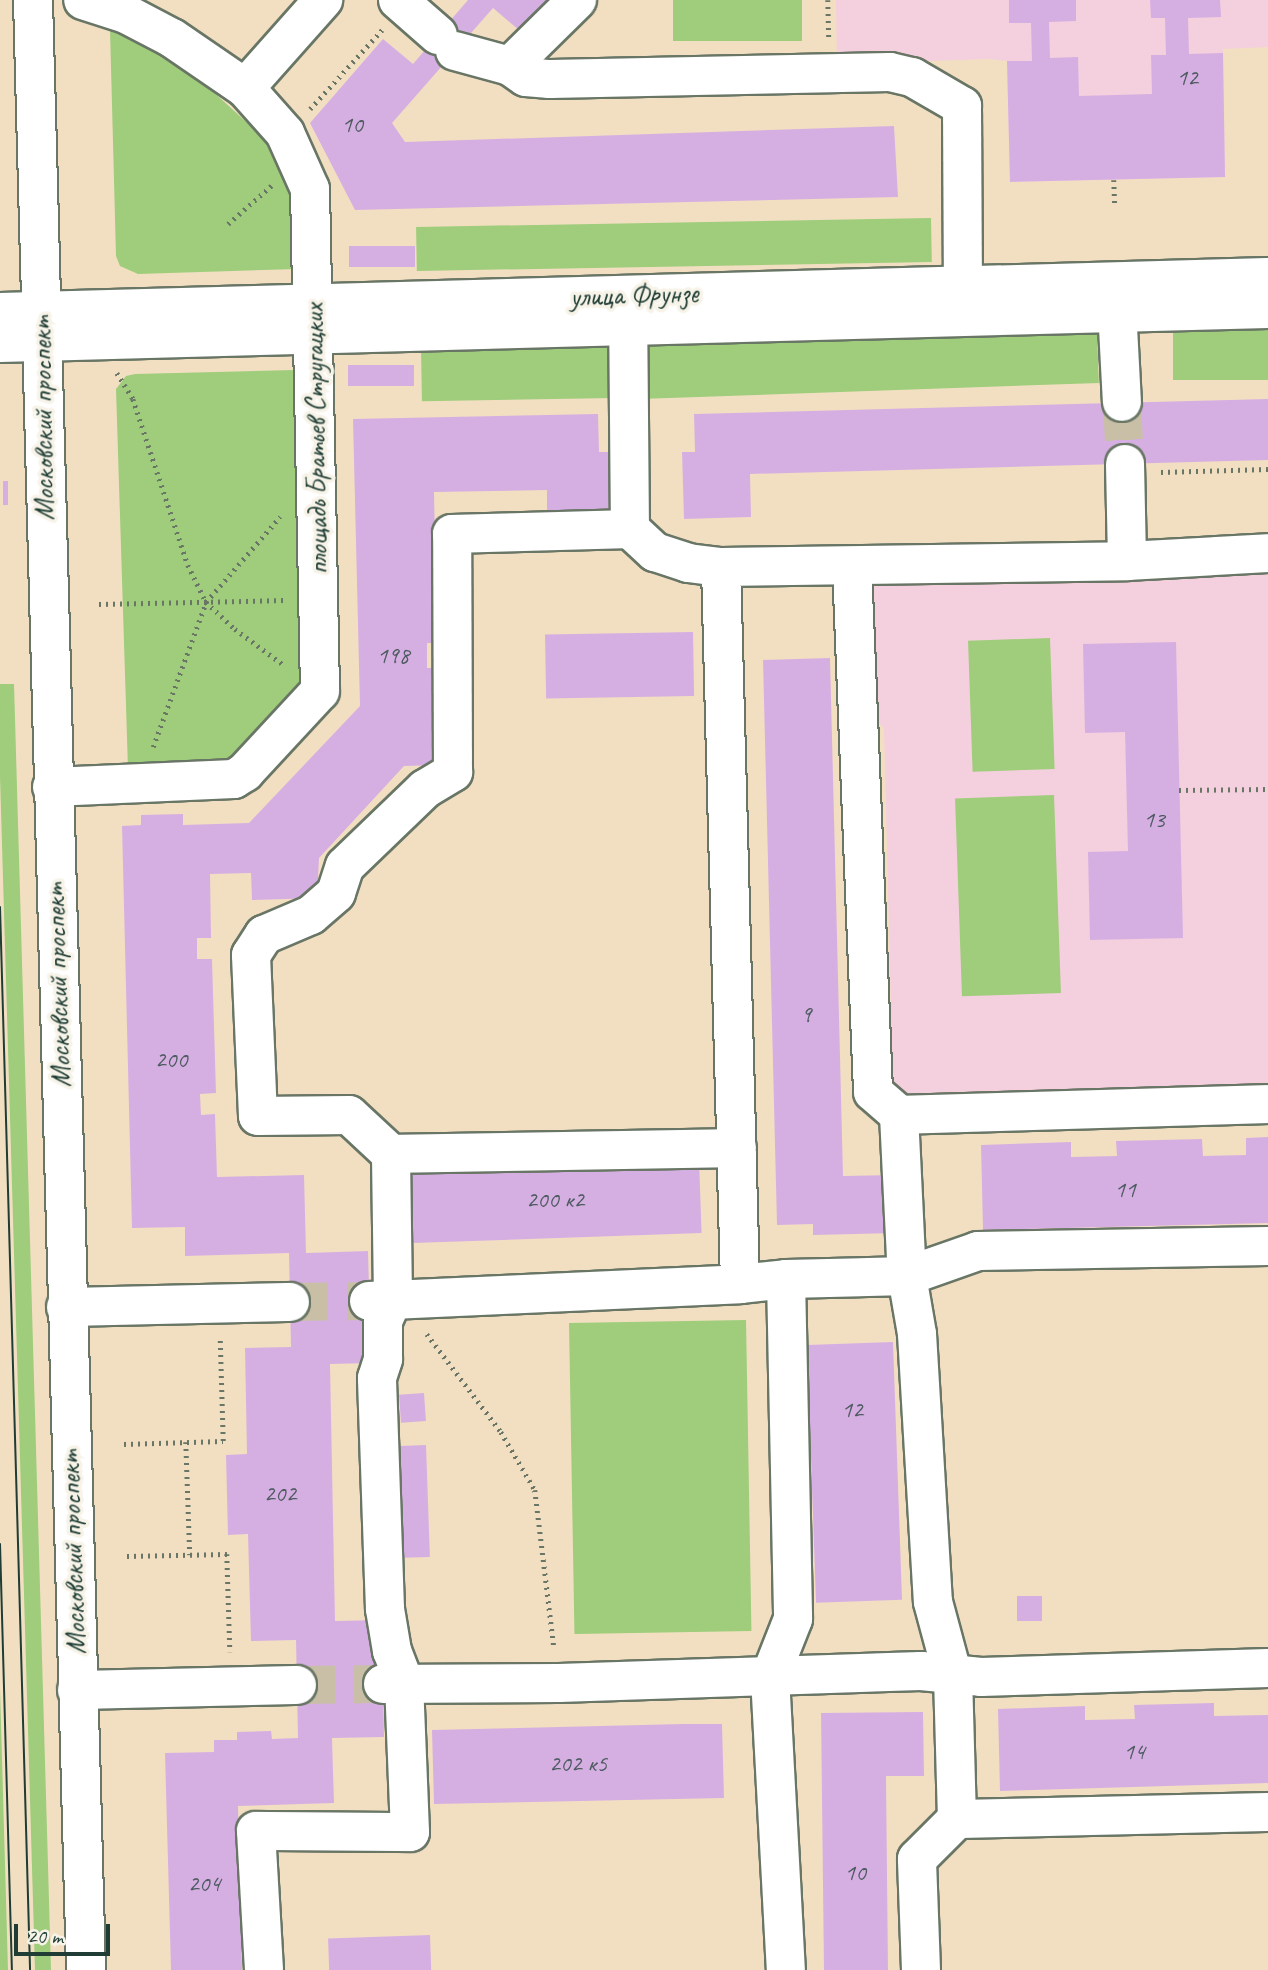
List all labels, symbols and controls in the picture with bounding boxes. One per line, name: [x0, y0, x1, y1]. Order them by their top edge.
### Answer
house number: 12: [1176, 64, 1198, 92]
house number: 10: [341, 111, 363, 139]
street label: улица Фрунзе: [570, 276, 698, 314]
street label: площадь Братьев Стругацких: [297, 301, 335, 577]
street label: Московский проспект: [24, 315, 62, 521]
house number: 198: [377, 642, 409, 670]
house number: 13: [1143, 806, 1165, 834]
street label: Московский проспект: [38, 882, 78, 1088]
house number: 9: [801, 1001, 811, 1029]
house number: 200: [155, 1046, 187, 1074]
house number: 11: [1114, 1176, 1136, 1204]
house number: 200 к2: [526, 1186, 584, 1214]
house number: 12: [841, 1396, 863, 1424]
street label: Московский проспект: [53, 1449, 93, 1655]
house number: 202: [264, 1480, 296, 1508]
house number: 14: [1123, 1738, 1145, 1766]
house number: 202 к5: [549, 1750, 607, 1778]
house number: 10: [844, 1859, 866, 1887]
house number: 204: [188, 1870, 220, 1898]
scale bar: [18, 1910, 114, 1954]
text: 20 m: [27, 1923, 63, 1949]

